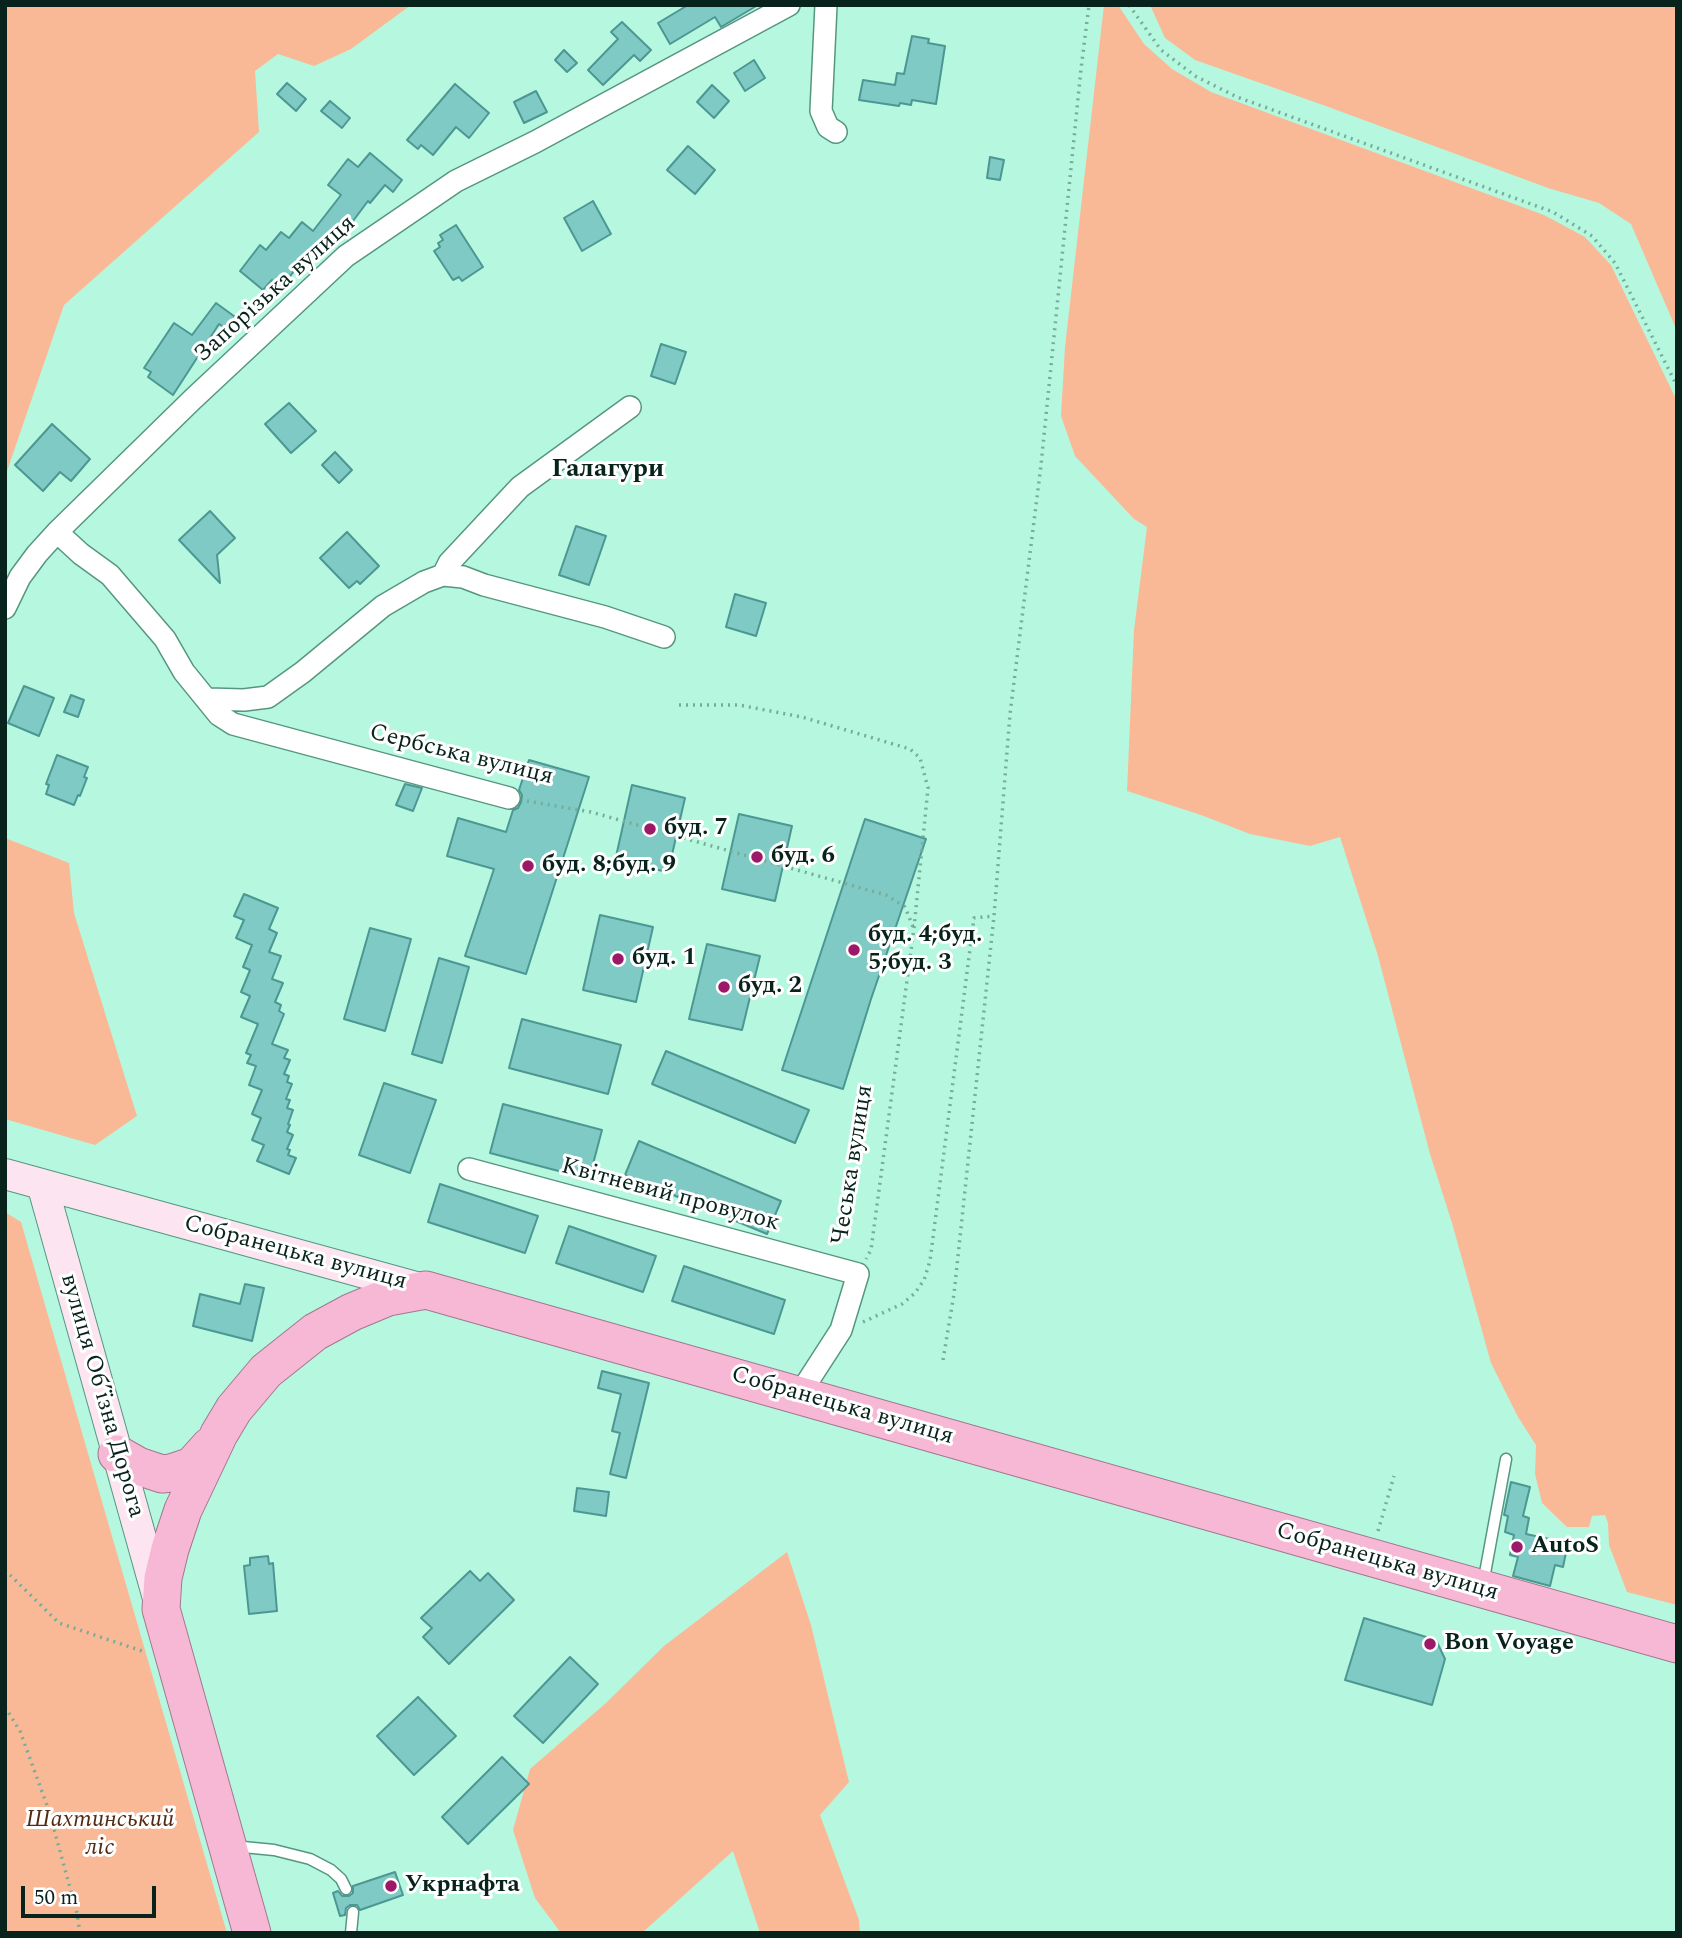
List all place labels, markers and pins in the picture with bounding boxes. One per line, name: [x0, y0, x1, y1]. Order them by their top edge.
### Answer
place label: буд. 7: [664, 815, 728, 843]
marker: буд. 7: [642, 821, 658, 837]
place label: буд. 6: [771, 843, 835, 871]
marker: буд. 6: [749, 849, 765, 865]
place label: буд. 8;буд. 9: [542, 852, 676, 880]
marker: буд. 8;буд. 9: [520, 858, 536, 874]
place label: буд. 4;буд. 5;буд. 3: [868, 922, 983, 978]
marker: буд. 4;буд. 5;буд. 3: [846, 942, 862, 958]
place label: буд. 1: [632, 945, 696, 973]
marker: буд. 1: [610, 951, 626, 967]
place label: буд. 2: [738, 973, 802, 1001]
marker: буд. 2: [716, 979, 732, 995]
place label: AutoS: [1531, 1533, 1599, 1561]
marker: AutoS: [1509, 1539, 1525, 1555]
place label: Bon Voyage: [1444, 1630, 1574, 1658]
marker: Bon Voyage: [1422, 1636, 1438, 1652]
place label: Укрнафта: [405, 1872, 520, 1900]
marker: Укрнафта: [383, 1878, 399, 1894]

